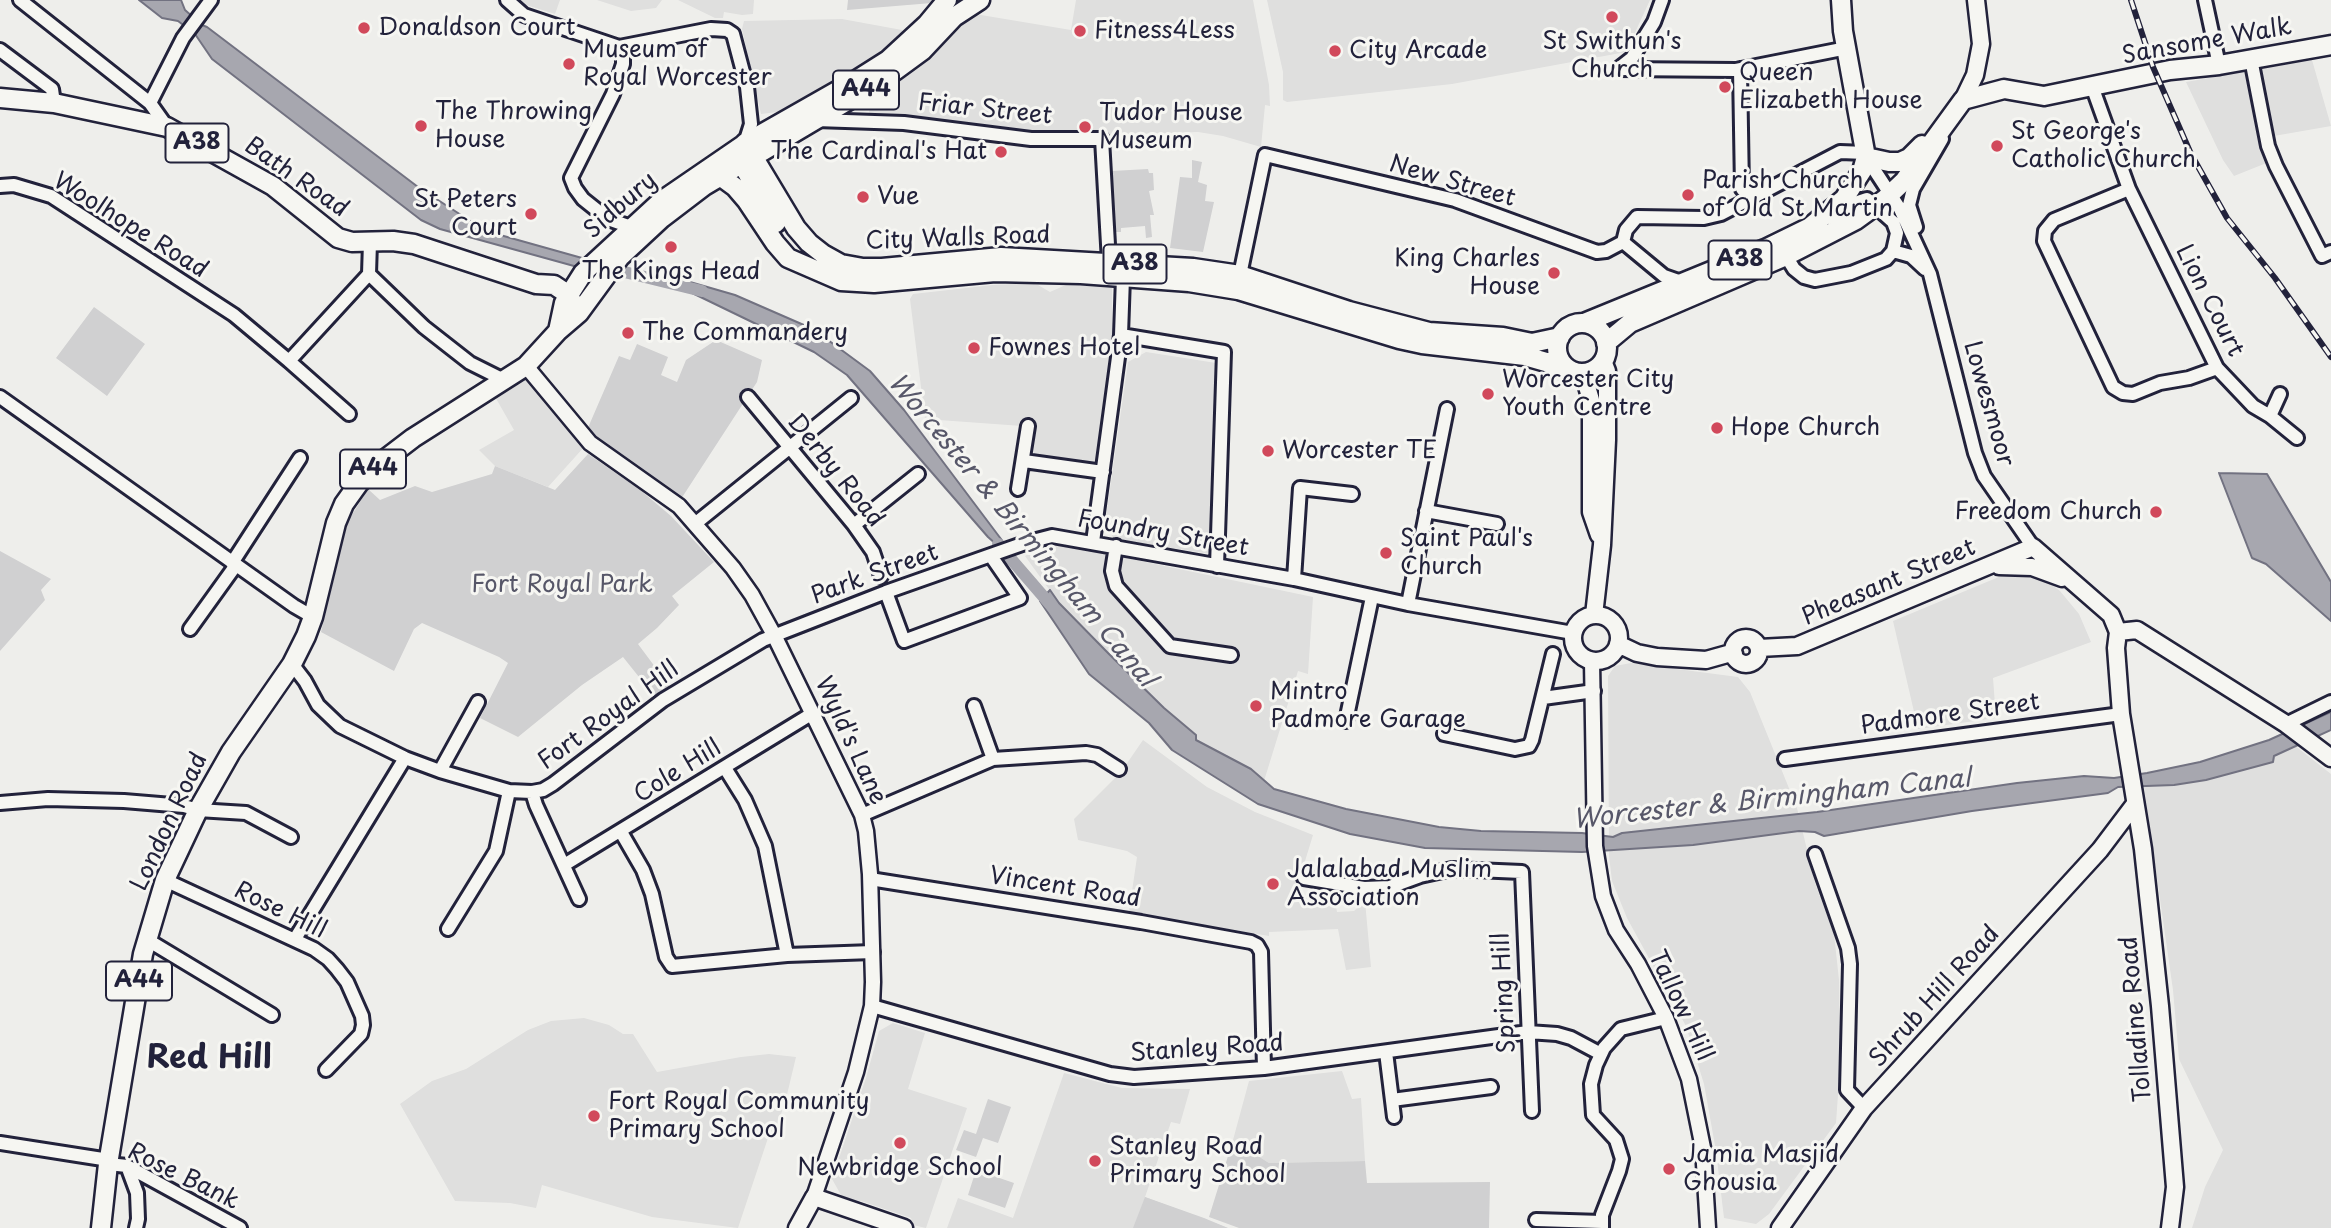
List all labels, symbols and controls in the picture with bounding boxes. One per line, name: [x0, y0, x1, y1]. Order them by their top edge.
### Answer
marker: St Swithun's Church: [1604, 9, 1620, 25]
street label: Sansome Walk: [2120, 13, 2294, 71]
place label: Donaldson Court: [378, 14, 575, 42]
place label: Fitness4Less: [1094, 17, 1235, 45]
marker: Donaldson Court: [356, 20, 372, 36]
marker: Fitness4Less: [1072, 23, 1088, 39]
place label: St Swithun's Church: [1543, 28, 1681, 84]
place label: Museum of Royal Worcester: [583, 36, 772, 92]
place label: City Arcade: [1349, 37, 1487, 65]
marker: City Arcade: [1327, 43, 1343, 59]
marker: Museum of Royal Worcester: [561, 56, 577, 72]
place label: Queen Elizabeth House: [1739, 59, 1922, 115]
road number: A44: [833, 71, 899, 110]
marker: Queen Elizabeth House: [1717, 79, 1733, 95]
street label: Friar Street: [917, 89, 1053, 131]
place label: The Throwing House: [435, 98, 592, 154]
place label: Tudor House Museum: [1099, 99, 1243, 155]
marker: The Throwing House: [413, 118, 429, 134]
place label: St George's Catholic Church: [2011, 118, 2196, 174]
marker: Tudor House Museum: [1077, 119, 1093, 135]
road number: A38: [166, 124, 228, 162]
street label: Bath Road: [239, 132, 353, 224]
place label: The Cardinal's Hat: [770, 138, 987, 166]
marker: St George's Catholic Church: [1989, 138, 2005, 154]
marker: The Cardinal's Hat: [993, 144, 1009, 160]
street label: New Street: [1386, 150, 1518, 214]
street label: Woolhope Road: [47, 167, 213, 285]
street label: Sidbury: [579, 167, 663, 245]
place label: Parish Church of Old St Martin: [1702, 167, 1893, 223]
place label: Vue: [877, 183, 920, 211]
place label: St Peters Court: [414, 186, 517, 242]
marker: Parish Church of Old St Martin: [1680, 187, 1696, 203]
marker: Vue: [855, 189, 871, 205]
marker: St Peters Court: [523, 206, 539, 222]
street label: City Walls Road: [865, 221, 1051, 257]
marker: The Kings Head: [663, 239, 679, 255]
street label: Lion Court: [2169, 240, 2249, 362]
road number: A38: [1708, 241, 1772, 280]
road number: A38: [1104, 244, 1166, 284]
place label: King Charles House: [1394, 245, 1540, 301]
place label: The Kings Head: [581, 258, 761, 286]
marker: King Charles House: [1546, 265, 1562, 281]
place label: The Commandery: [642, 319, 848, 347]
marker: The Commandery: [620, 325, 636, 341]
place label: Fownes Hotel: [988, 334, 1140, 362]
street label: Lowesmoor: [1956, 338, 2020, 470]
marker: Fownes Hotel: [966, 340, 982, 356]
place label: Worcester City Youth Centre: [1502, 366, 1674, 422]
water label: Worcester & Birmingham Canal: [881, 368, 1161, 694]
marker: Worcester City Youth Centre: [1480, 386, 1496, 402]
street label: Derby Road: [781, 408, 889, 534]
place label: Hope Church: [1731, 414, 1880, 442]
marker: Hope Church: [1709, 420, 1725, 436]
place label: Worcester TE: [1282, 437, 1437, 465]
marker: Worcester TE: [1260, 443, 1276, 459]
road number: A44: [340, 449, 406, 489]
place label: Freedom Church: [1955, 498, 2142, 526]
marker: Freedom Church: [2148, 504, 2164, 520]
street label: Foundry Street: [1075, 505, 1251, 563]
place label: Saint Paul's Church: [1400, 525, 1533, 581]
street label: Pheasant Street: [1798, 534, 1980, 632]
street label: Park Street: [808, 539, 942, 611]
marker: Saint Paul's Church: [1378, 545, 1394, 561]
park label: Fort Royal Park: [471, 571, 653, 599]
street label: Fort Royal Hill: [533, 655, 685, 777]
street label: Wyld's Lane: [808, 672, 892, 810]
place label: Mintro Padmore Garage: [1270, 678, 1466, 734]
street label: Padmore Street: [1858, 688, 2042, 742]
marker: Mintro Padmore Garage: [1248, 698, 1264, 714]
street label: Cole Hill: [629, 734, 727, 810]
street label: London Road: [126, 749, 214, 895]
water label: Worcester & Birmingham Canal: [1572, 764, 1972, 836]
place label: Jalalabad Muslim Association: [1287, 856, 1492, 912]
street label: Vincent Road: [987, 862, 1143, 914]
street label: Rose Hill: [229, 876, 331, 946]
marker: Jalalabad Muslim Association: [1265, 876, 1281, 892]
street label: Shrub Hill Road: [1864, 920, 2006, 1074]
street label: Spring Hill: [1487, 932, 1523, 1054]
street label: Tolladine Road: [2115, 935, 2159, 1103]
street label: Tallow Hill: [1642, 946, 1718, 1066]
road number: A44: [106, 962, 172, 1000]
street label: Stanley Road: [1129, 1029, 1285, 1069]
district label: Red Hill: [146, 1040, 272, 1078]
place label: Fort Royal Community Primary School: [608, 1088, 869, 1144]
marker: Fort Royal Community Primary School: [586, 1108, 602, 1124]
place label: Stanley Road Primary School: [1109, 1133, 1286, 1189]
marker: Newbridge School: [892, 1135, 908, 1151]
street label: Rose Bank: [122, 1138, 244, 1216]
place label: Jamia Masjid Ghousia: [1683, 1141, 1839, 1197]
marker: Stanley Road Primary School: [1087, 1153, 1103, 1169]
place label: Newbridge School: [797, 1154, 1003, 1182]
marker: Jamia Masjid Ghousia: [1661, 1161, 1677, 1177]

